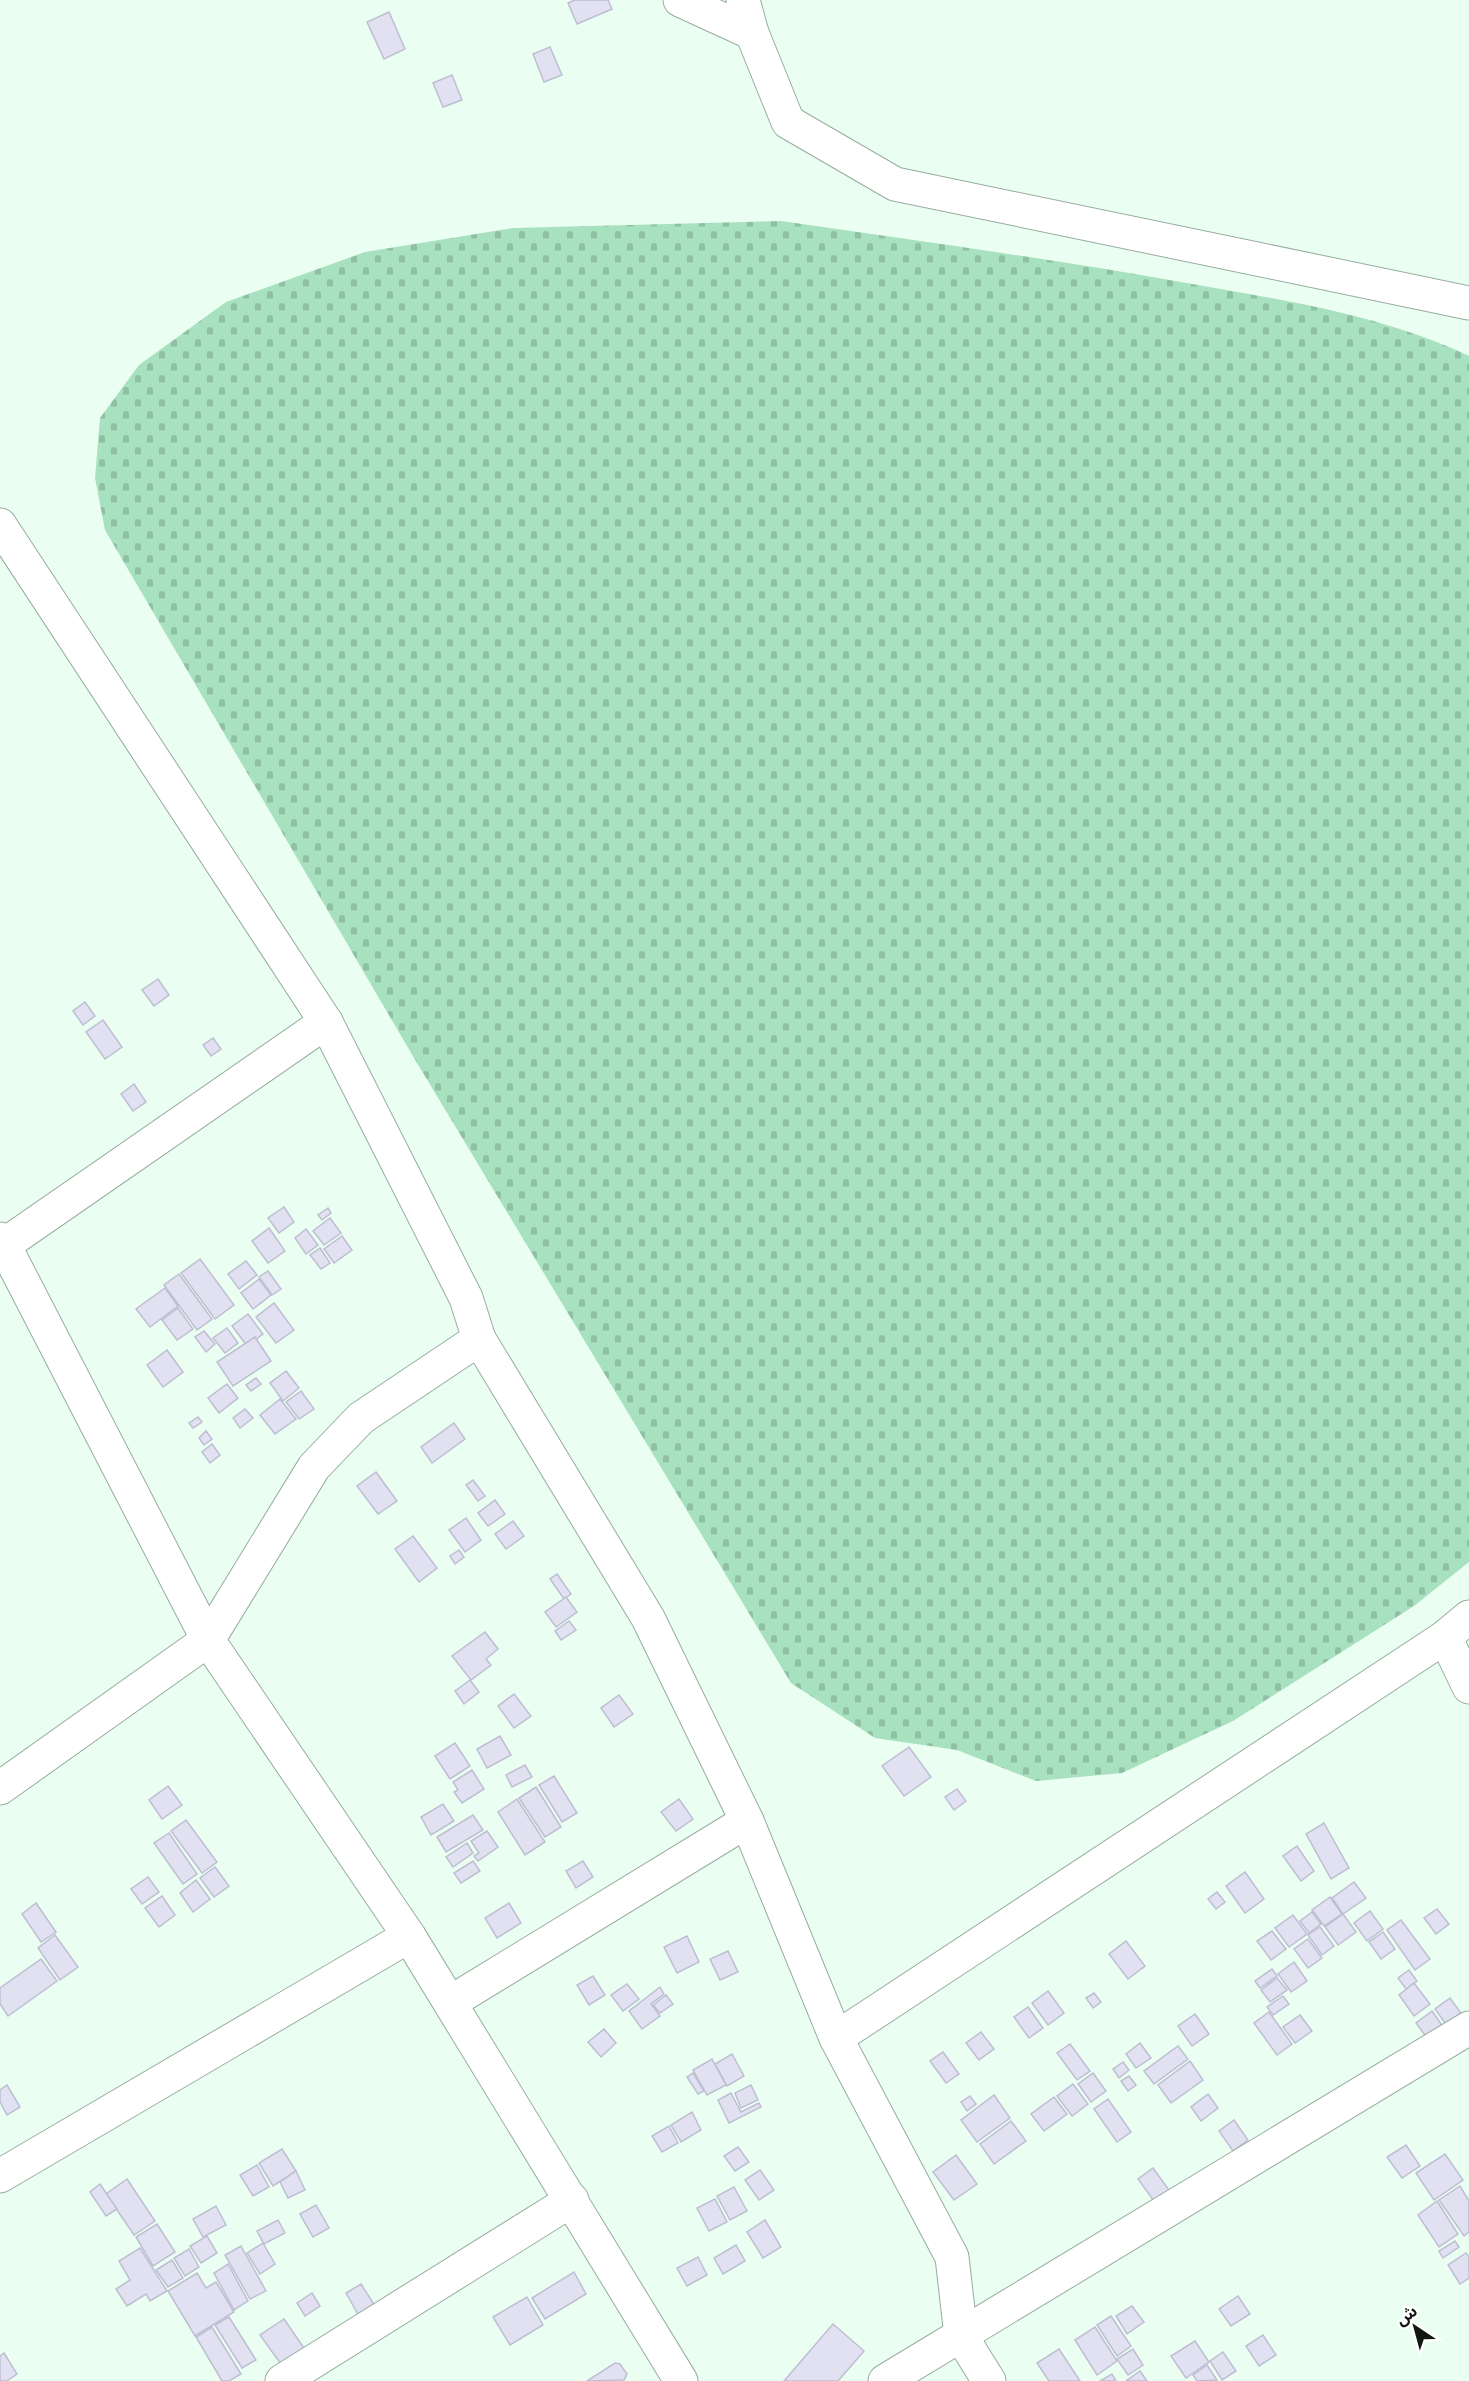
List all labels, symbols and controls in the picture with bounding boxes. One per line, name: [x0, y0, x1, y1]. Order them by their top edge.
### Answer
north arrow: [1385, 2297, 1445, 2357]
text: ش: [1391, 2300, 1421, 2329]

